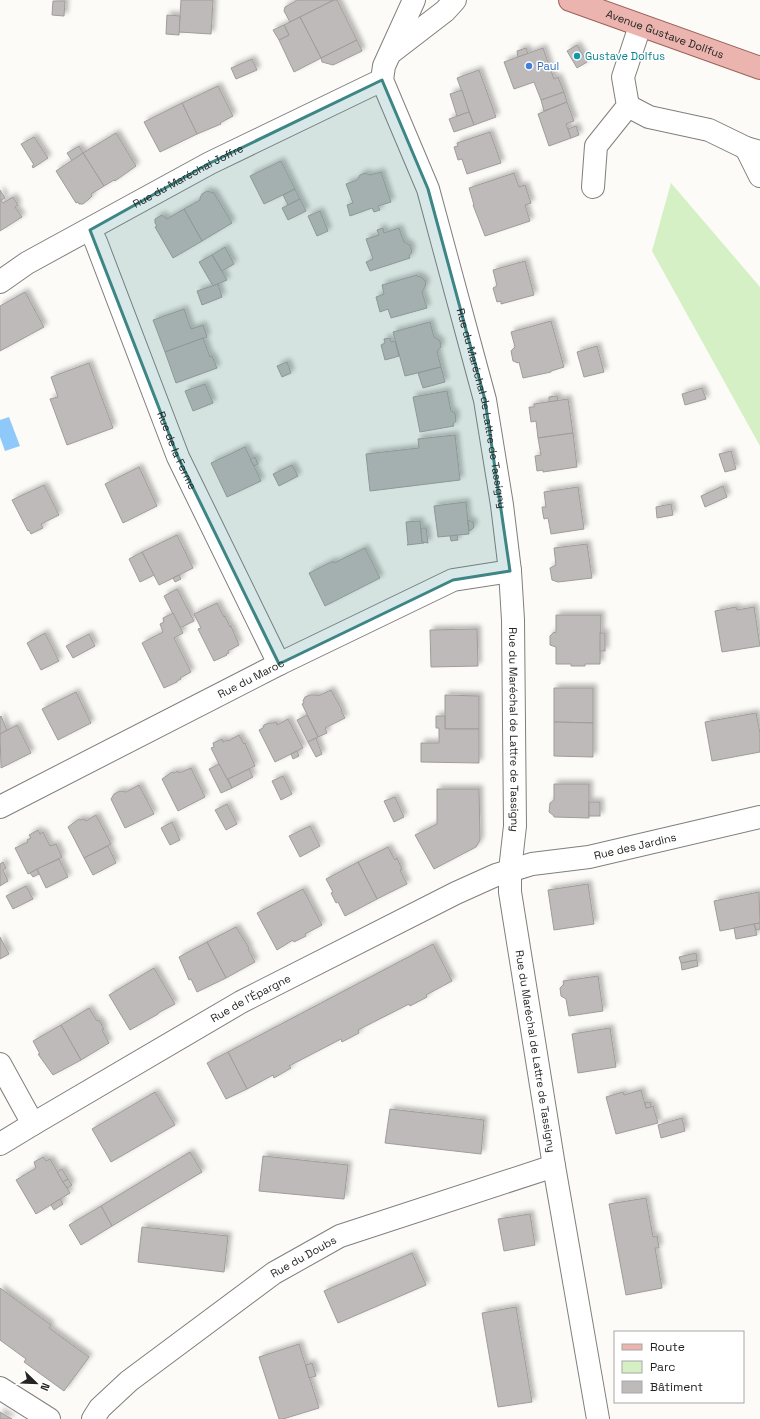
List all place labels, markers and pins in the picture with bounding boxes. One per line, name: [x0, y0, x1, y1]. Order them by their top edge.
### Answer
place label: Gustave Dolfus: [585, 49, 665, 63]
marker: Gustave Dolfus: [572, 51, 582, 61]
place label: Paul: [537, 59, 559, 73]
marker: Paul: [524, 61, 534, 71]

